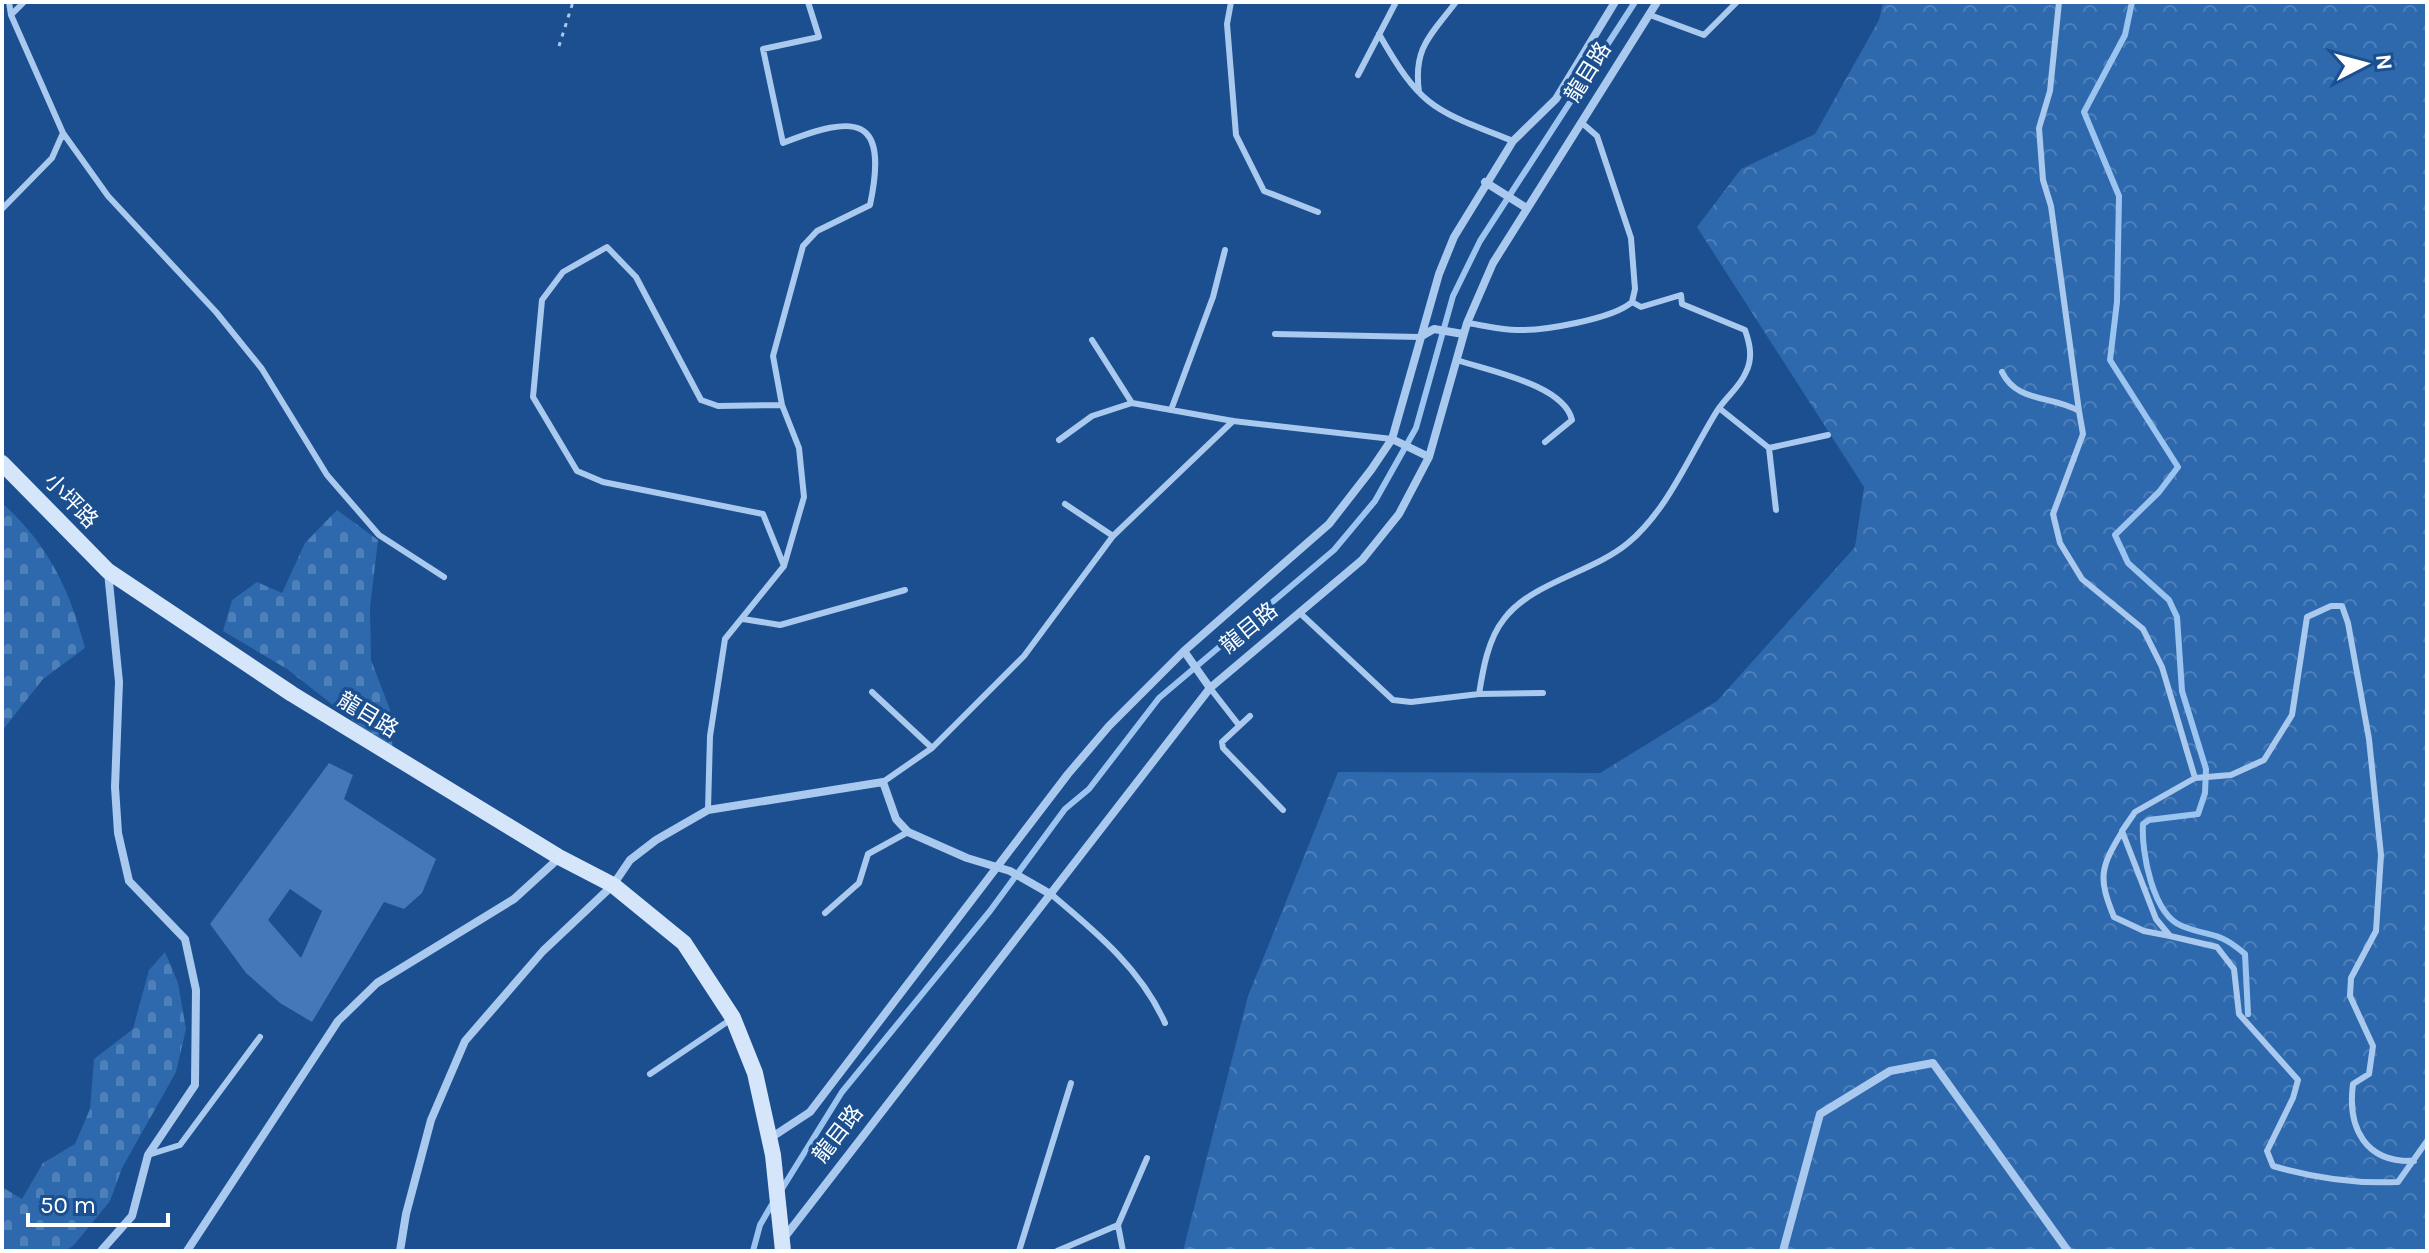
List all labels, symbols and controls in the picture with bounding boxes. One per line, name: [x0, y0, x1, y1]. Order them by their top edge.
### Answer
north arrow: [2325, 24, 2405, 104]
street label: 龍目路: [1559, 37, 1617, 107]
text: N: [2370, 53, 2398, 71]
street label: 小坪路: [39, 468, 103, 534]
street label: 龍目路: [1215, 597, 1283, 659]
street label: 龍目路: [333, 687, 403, 743]
street label: 龍目路: [807, 1100, 869, 1168]
scale bar: [28, 1177, 168, 1227]
text: 50 m: [40, 1191, 96, 1219]

